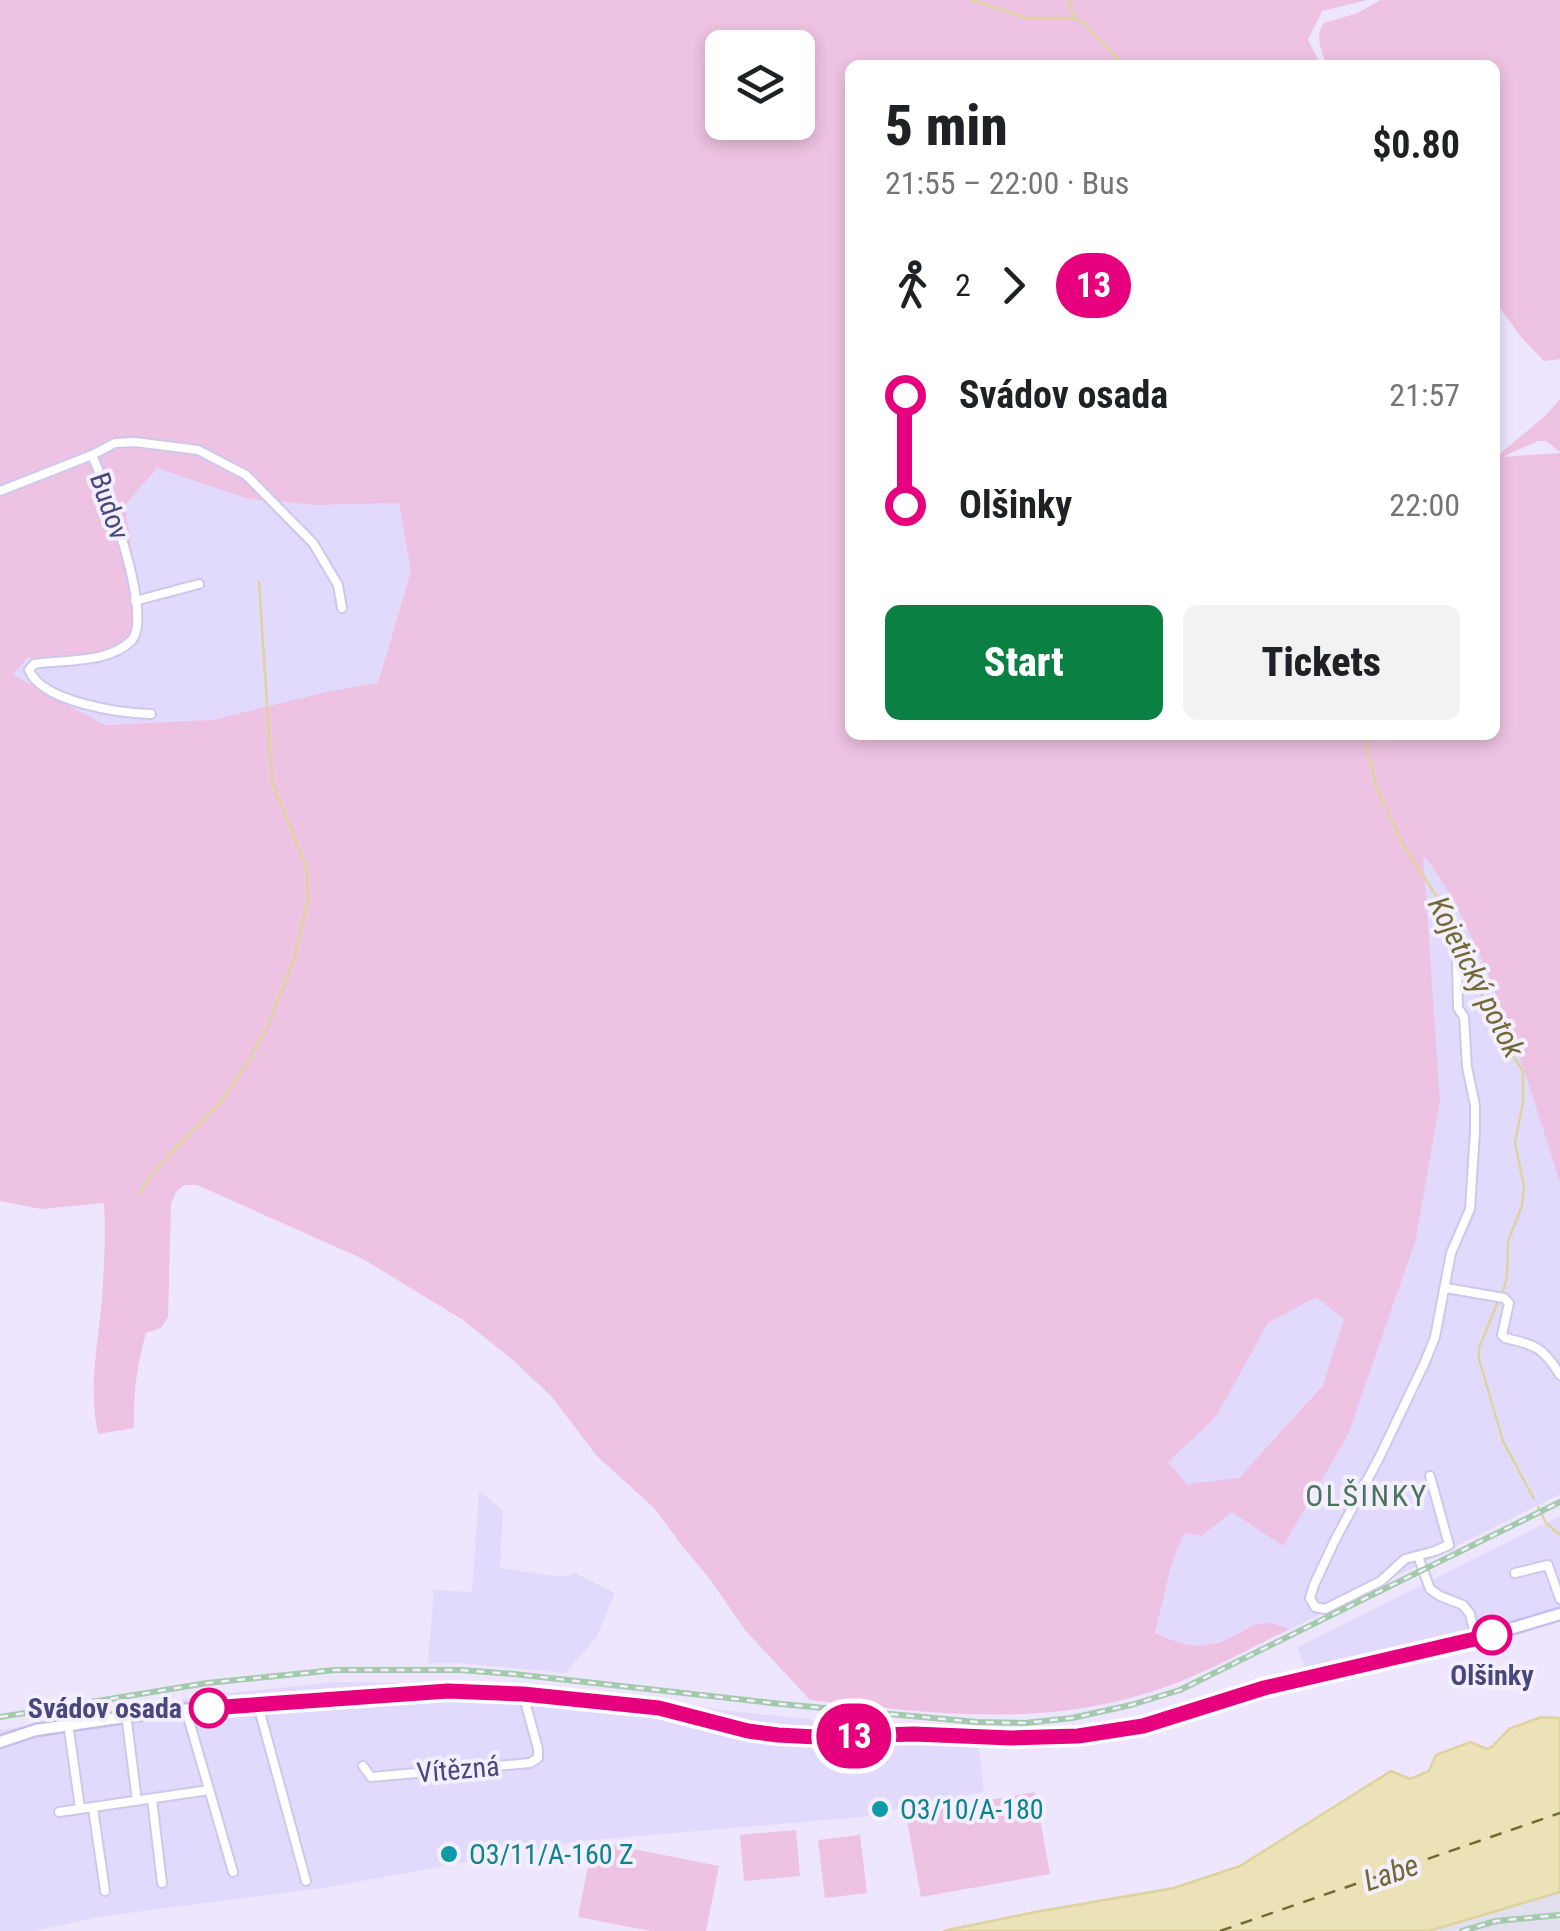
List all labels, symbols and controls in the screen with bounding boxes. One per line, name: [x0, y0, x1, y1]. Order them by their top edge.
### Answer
map controls: [705, 30, 815, 140]
button: layers: [705, 30, 815, 140]
text: 5 min: [885, 94, 1008, 158]
text: $0.80: [1372, 123, 1460, 167]
text: 21:55 – 22:00 · Bus: [885, 164, 1129, 202]
icon: walk: [885, 258, 940, 313]
icon: forward: [986, 258, 1041, 313]
text: 13: [1076, 265, 1111, 306]
text: 2: [955, 266, 971, 304]
text: Svádov osada: [959, 373, 1168, 417]
text: 21:57: [1389, 376, 1460, 414]
street label: Budov: [83, 468, 136, 544]
text: Olšinky: [959, 483, 1072, 527]
text: 22:00: [1389, 486, 1460, 524]
button: Start: [885, 605, 1163, 720]
button: Tickets: [1183, 605, 1460, 720]
water label: Kojetický potok: [1421, 890, 1532, 1064]
district label: OLŠINKY: [1305, 1478, 1429, 1513]
marker: Olšinky: [1473, 1616, 1511, 1654]
place label: Olšinky: [1450, 1659, 1534, 1692]
marker: Svádov osada: [190, 1689, 228, 1727]
place label: Svádov osada: [28, 1692, 182, 1725]
line badge: 13: [809, 1704, 899, 1768]
text: 13: [836, 1716, 872, 1757]
street label: Vítězná: [415, 1749, 501, 1790]
place label: O3/10/A-180: [900, 1793, 1044, 1826]
marker: O3/10/A-180: [869, 1798, 891, 1820]
place label: O3/11/A-160 Z: [469, 1838, 634, 1871]
marker: O3/11/A-160 Z: [438, 1843, 460, 1865]
water label: Labe: [1359, 1847, 1423, 1898]

